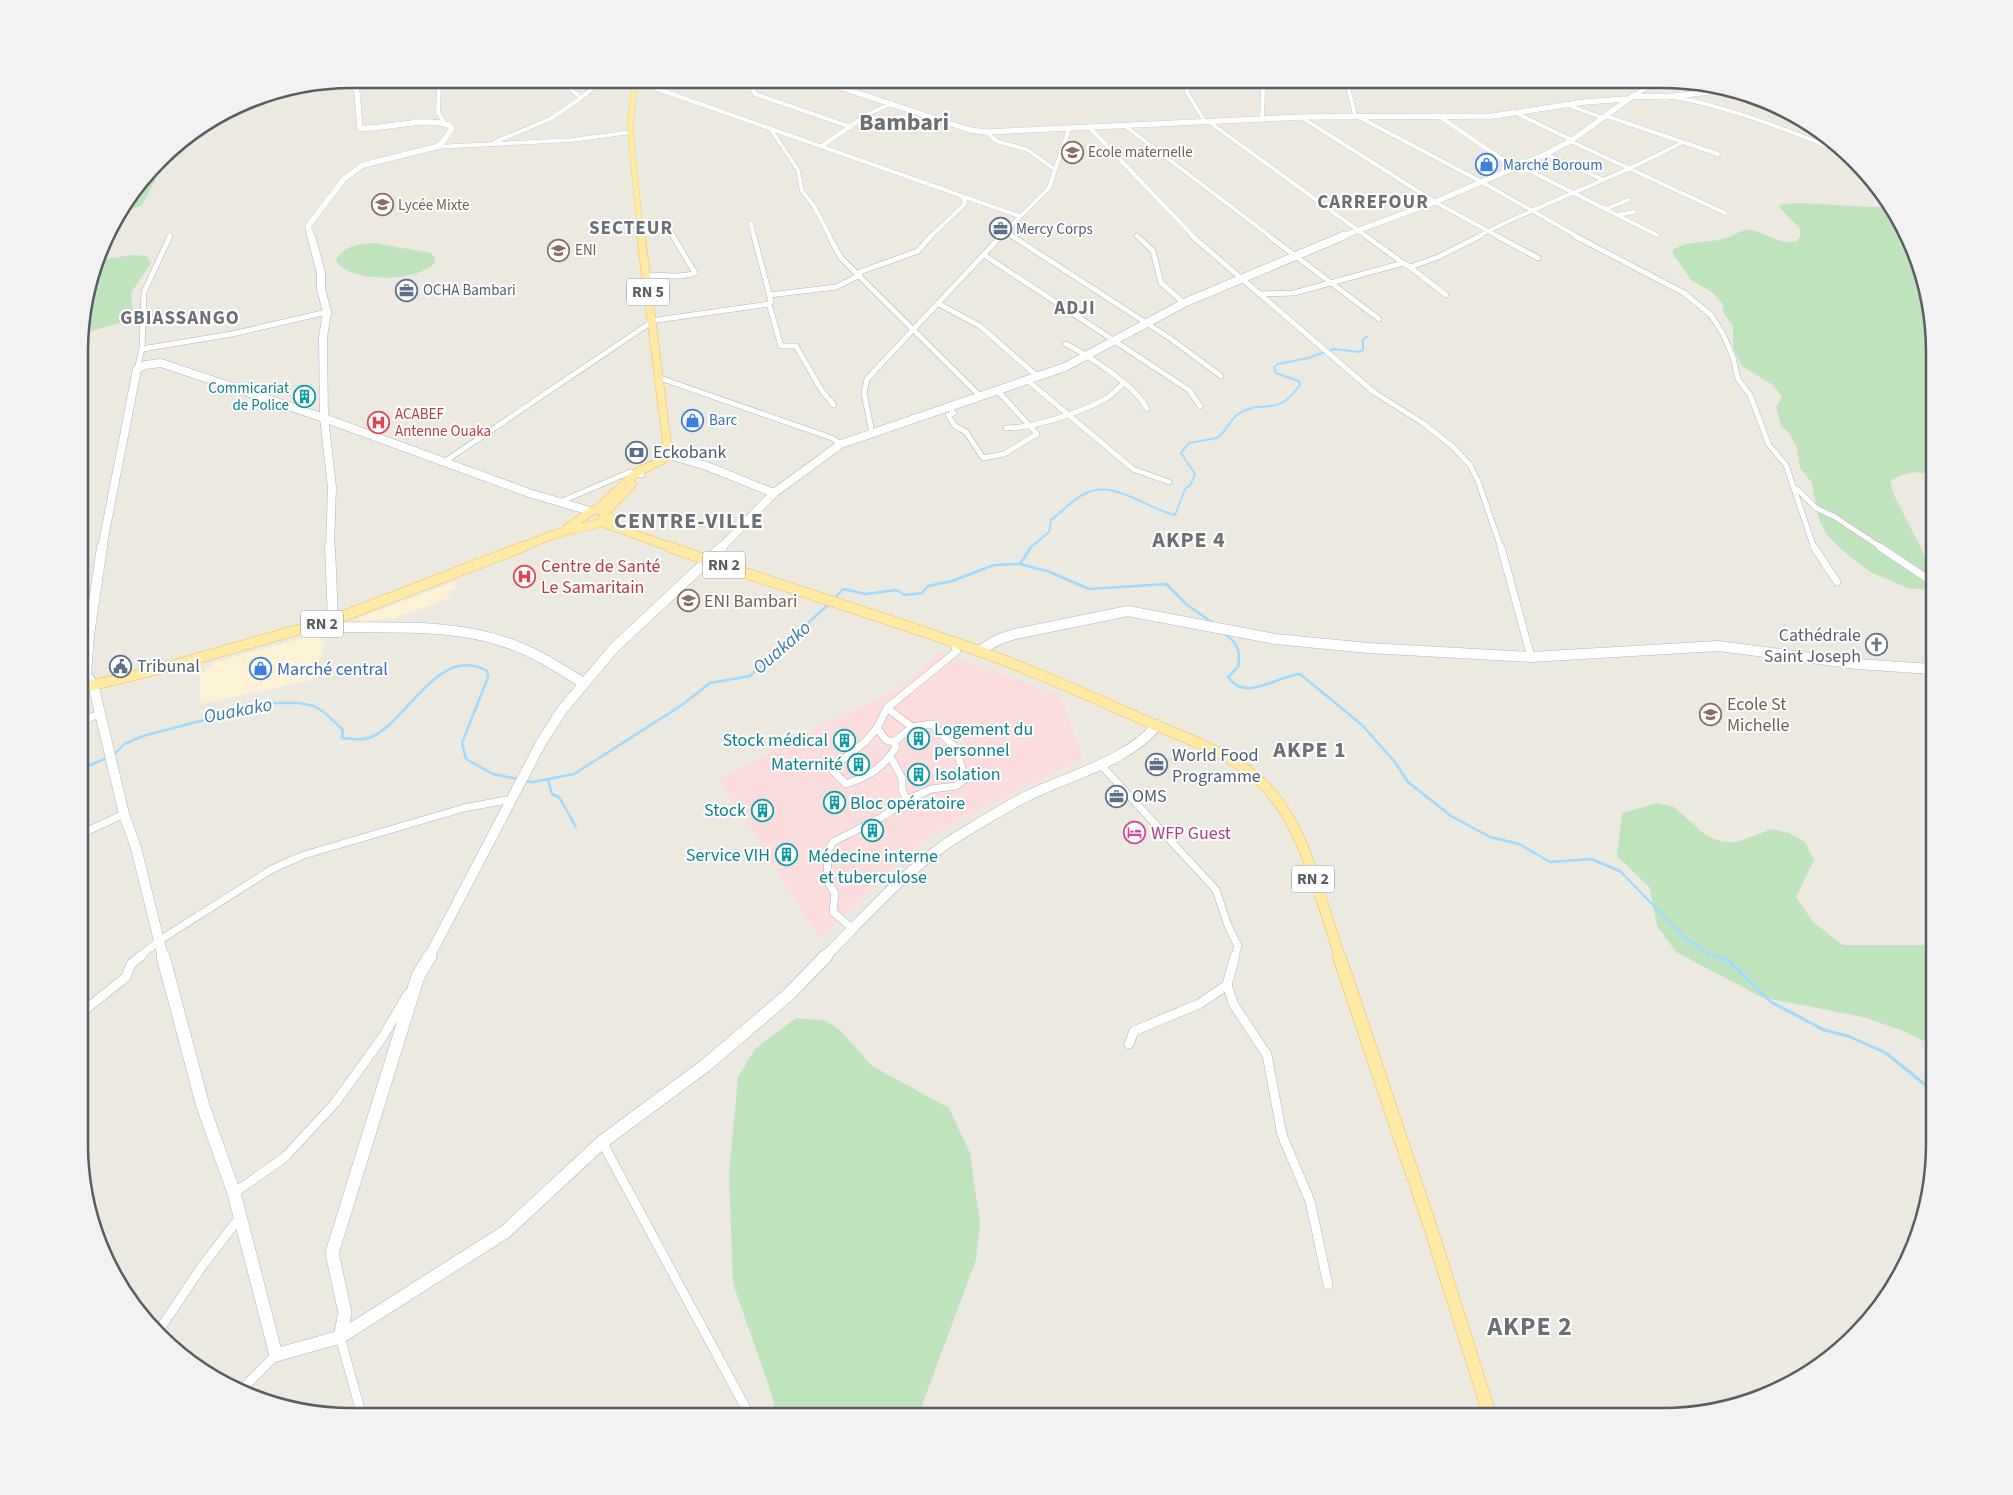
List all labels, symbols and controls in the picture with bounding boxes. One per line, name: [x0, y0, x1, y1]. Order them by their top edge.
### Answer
district label: Bambari: [859, 105, 949, 140]
school or university icon: Ecole maternelle: [1060, 140, 1084, 164]
place label: Ecole maternelle: [1088, 142, 1193, 163]
shop icon: Marché Boroum: [1475, 153, 1499, 177]
place label: Marché Boroum: [1503, 155, 1603, 176]
district label: CARREFOUR: [1317, 189, 1429, 216]
school or university icon: Lycée Mixte: [370, 193, 394, 217]
place label: Lycée Mixte: [398, 195, 469, 216]
district label: SECTEUR: [589, 215, 673, 242]
office icon: Mercy Corps: [988, 217, 1012, 241]
place label: Mercy Corps: [1016, 219, 1093, 240]
school or university icon: ENI: [547, 238, 571, 262]
place label: ENI: [575, 240, 597, 261]
office icon: OCHA Bambari: [395, 278, 419, 302]
road number: RN 5: [627, 278, 669, 306]
place label: OCHA Bambari: [423, 280, 516, 301]
district label: ADJI: [1053, 295, 1096, 322]
district label: GBIASSANGO: [120, 305, 240, 332]
place label: Commicariat de Police: [208, 378, 289, 416]
building icon: Commicariat de Police: [293, 385, 317, 409]
place label: ACABEF Antenne Ouaka: [395, 404, 491, 442]
shop icon: Barc: [681, 408, 705, 432]
place label: Barc: [709, 410, 737, 431]
hospital icon: ACABEF Antenne Ouaka: [367, 411, 391, 435]
bank icon: Eckobank: [625, 440, 649, 464]
place label: Eckobank: [653, 440, 726, 465]
district label: CENTRE-VILLE: [614, 505, 764, 537]
district label: AKPE 4: [1151, 524, 1226, 556]
road number: RN 2: [703, 552, 745, 578]
place label: Centre de Santé Le Samaritain: [541, 554, 661, 600]
hospital icon: Centre de Santé Le Samaritain: [513, 564, 537, 588]
school or university icon: ENI Bambari: [676, 589, 700, 613]
place label: ENI Bambari: [704, 589, 798, 614]
road number: RN 2: [301, 610, 343, 638]
water label: Ouakako: [747, 615, 817, 681]
place label: Cathédrale Saint Joseph: [1764, 623, 1861, 669]
church icon: Cathédrale Saint Joseph: [1865, 633, 1889, 657]
public building icon: Tribunal: [109, 654, 133, 678]
place label: Tribunal: [137, 654, 200, 679]
shop icon: Marché central: [249, 657, 273, 681]
place label: Marché central: [277, 657, 388, 682]
water label: Ouakako: [201, 691, 275, 731]
place label: Ecole St Michelle: [1727, 692, 1790, 738]
school or university icon: Ecole St Michelle: [1699, 702, 1723, 726]
place label: Logement du personnel: [934, 717, 1033, 763]
building icon: Logement du personnel: [906, 727, 930, 751]
place label: Stock médical: [723, 728, 828, 753]
building icon: Stock médical: [832, 728, 856, 752]
district label: AKPE 1: [1272, 734, 1347, 766]
place label: World Food Programme: [1172, 743, 1261, 789]
place label: Maternité: [771, 752, 843, 777]
building icon: Maternité: [847, 752, 871, 776]
office icon: World Food Programme: [1144, 753, 1168, 777]
building icon: Isolation: [907, 762, 931, 786]
place label: Isolation: [935, 762, 1001, 787]
office icon: OMS: [1104, 784, 1128, 808]
place label: OMS: [1132, 784, 1167, 809]
building icon: Bloc opératoire: [822, 791, 846, 815]
place label: Bloc opératoire: [850, 791, 965, 816]
place label: Stock: [704, 798, 746, 823]
building icon: Stock: [750, 798, 774, 822]
building icon: Médecine interne et tuberculose: [861, 819, 885, 843]
hotel icon: WFP Guest: [1123, 821, 1147, 845]
place label: WFP Guest: [1151, 821, 1231, 846]
place label: Service VIH: [686, 843, 770, 868]
building icon: Service VIH: [774, 843, 798, 867]
place label: Médecine interne et tuberculose: [808, 844, 938, 890]
road number: RN 2: [1292, 866, 1334, 892]
district label: AKPE 2: [1486, 1308, 1573, 1345]

